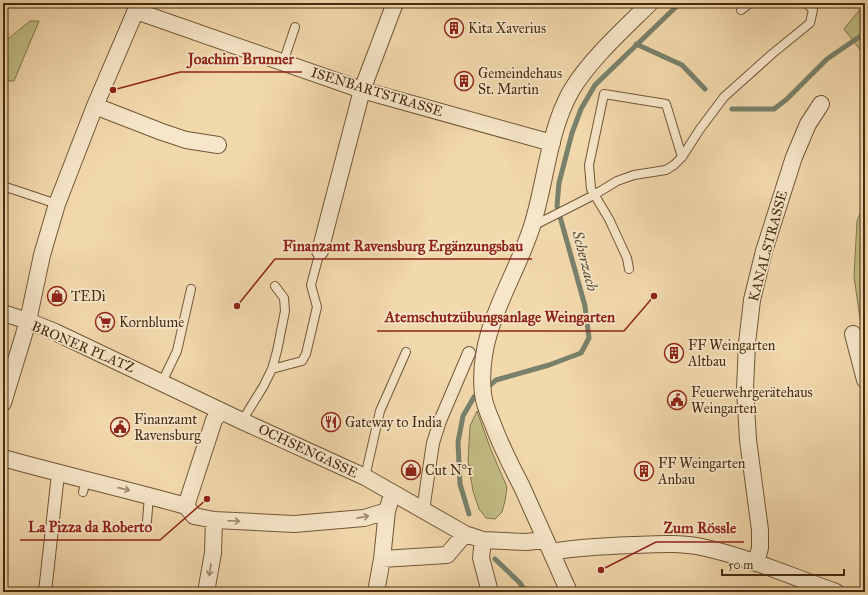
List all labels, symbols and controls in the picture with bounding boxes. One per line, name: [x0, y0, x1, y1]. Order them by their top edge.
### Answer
building icon: Kita Xaverius: [443, 17, 465, 39]
place label: Kita Xaverius: [468, 20, 546, 37]
callout: Joachim Brunner: [180, 45, 302, 72]
text: Joachim Brunner: [186, 50, 294, 69]
street label: ISENBARTSTRASSE: [309, 64, 445, 120]
place label: Gemeindehaus St. Martin: [478, 65, 562, 98]
building icon: Gemeindehaus St. Martin: [453, 70, 475, 92]
street label: KANALSTRASSE: [745, 189, 791, 303]
water label: Scherzach: [568, 228, 602, 294]
callout: Finanzamt Ravensburg Ergänzungsbau: [275, 232, 532, 259]
text: Finanzamt Ravensburg Ergänzungsbau: [283, 237, 523, 256]
shop icon: TEDi: [46, 285, 68, 307]
place label: TEDi: [71, 288, 106, 305]
callout: Atemschutzübungsanlage Weingarten: [377, 304, 624, 331]
text: Atemschutzübungsanlage Weingarten: [384, 308, 616, 327]
supermarket icon: Kornblume: [94, 311, 116, 333]
place label: Kornblume: [119, 314, 184, 331]
street label: BRONER PLATZ: [29, 318, 137, 376]
place label: FF Weingarten Altbau: [687, 337, 776, 370]
building icon: FF Weingarten Altbau: [663, 342, 685, 364]
place label: Feuerwehrgerätehaus Weingarten: [691, 384, 813, 417]
public building icon: Feuerwehrgerätehaus Weingarten: [666, 389, 688, 411]
place label: Finanzamt Ravensburg: [134, 411, 201, 444]
restaurant icon: Gateway to India: [320, 411, 342, 433]
place label: Gateway to India: [345, 414, 442, 431]
public building icon: Finanzamt Ravensburg: [109, 416, 131, 438]
street label: OCHSENGASSE: [255, 420, 361, 482]
place label: FF Weingarten Anbau: [657, 455, 746, 488]
shop icon: Cut N°1: [400, 459, 422, 481]
building icon: FF Weingarten Anbau: [633, 460, 655, 482]
place label: Cut N°1: [425, 462, 473, 479]
one-way arrow: [117, 486, 130, 493]
callout: La Pizza da Roberto: [20, 513, 160, 540]
one-way arrow: [356, 513, 369, 521]
callout: Zum Rössle: [656, 515, 744, 542]
one-way arrow: [227, 517, 240, 524]
text: La Pizza da Roberto: [28, 518, 152, 536]
text: Zum Rössle: [664, 519, 737, 537]
scale bar: [722, 551, 844, 577]
text: 50 m: [728, 558, 753, 572]
one-way arrow: [206, 563, 214, 576]

